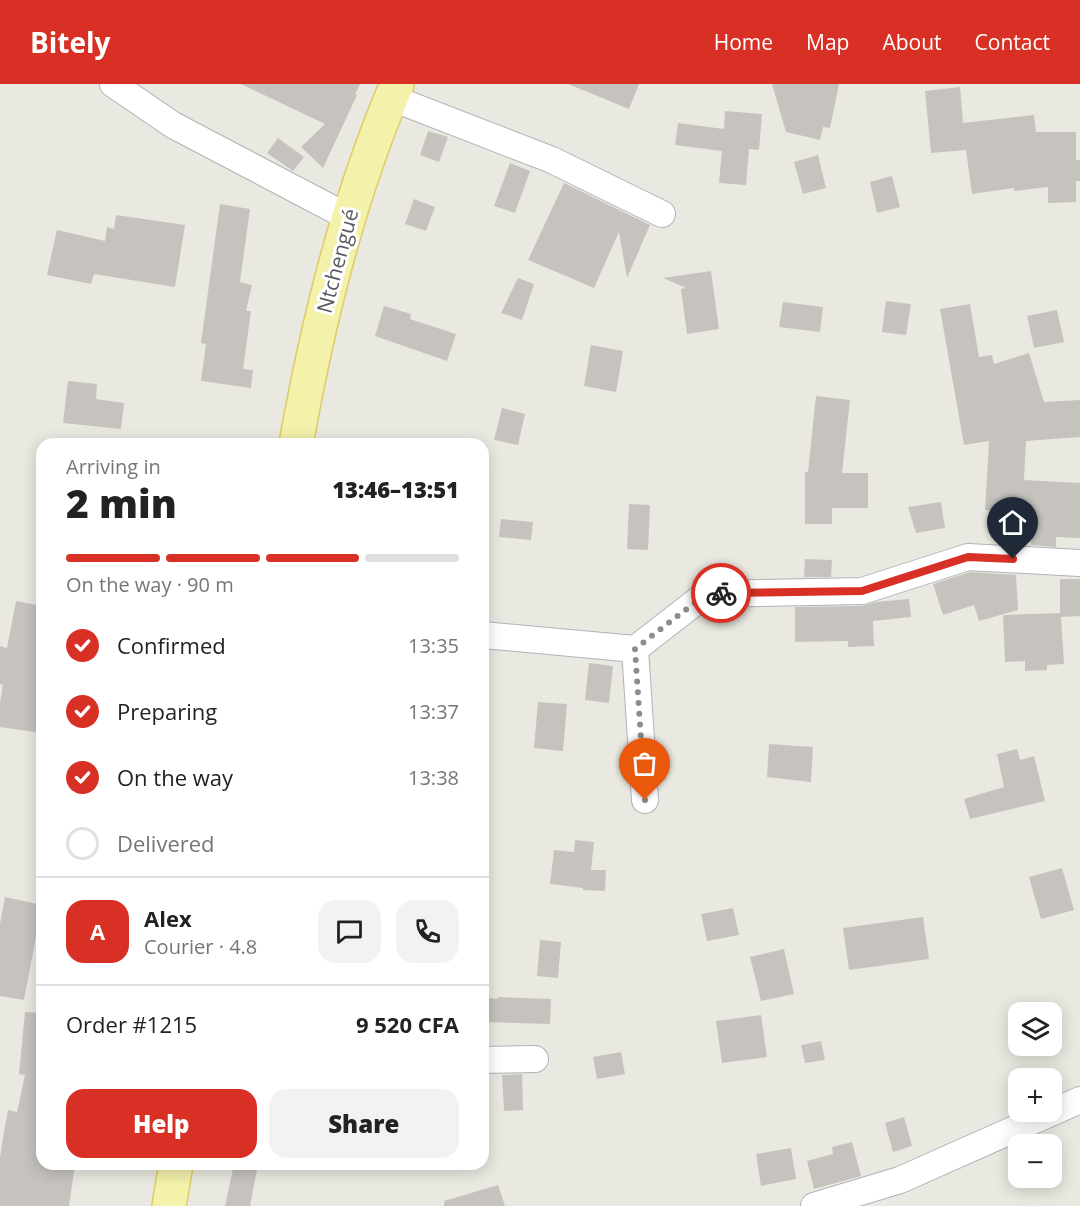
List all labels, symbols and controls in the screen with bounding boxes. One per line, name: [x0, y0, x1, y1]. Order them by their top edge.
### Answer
text: Bitely: [30, 23, 111, 61]
text: Home: [714, 28, 773, 56]
text: Map: [806, 28, 849, 56]
text: About: [882, 28, 942, 56]
text: Contact: [975, 28, 1050, 56]
street label: Ntchengué: [310, 205, 364, 316]
text: Arriving in: [66, 453, 161, 480]
text: 13:46–13:51: [332, 474, 459, 504]
text: 2 min: [66, 476, 177, 529]
pin: [987, 497, 1038, 559]
icon: home: [996, 506, 1029, 539]
courier: [691, 563, 751, 623]
text: On the way · 90 m: [66, 571, 234, 598]
icon: bike: [705, 577, 738, 610]
icon: check: [66, 629, 99, 662]
text: Confirmed: [117, 630, 226, 660]
text: 13:35: [408, 632, 459, 659]
icon: check: [66, 695, 99, 728]
text: Preparing: [117, 696, 217, 726]
text: 13:37: [408, 698, 459, 725]
pin: [619, 738, 670, 800]
icon: bag: [628, 747, 661, 780]
icon: check: [66, 761, 99, 794]
text: On the way: [117, 762, 233, 792]
text: 13:38: [408, 764, 459, 791]
text: Delivered: [117, 828, 215, 858]
button: chat: [318, 900, 381, 963]
button: phone: [396, 900, 459, 963]
text: Alex: [144, 903, 192, 933]
text: A: [90, 916, 105, 946]
text: Courier · 4.8: [144, 933, 257, 960]
map controls: [1008, 1002, 1062, 1188]
button: layers: [1008, 1002, 1062, 1056]
text: Order #1215: [66, 1009, 197, 1039]
text: 9 520 CFA: [356, 1009, 459, 1039]
button: +: [1008, 1068, 1062, 1122]
button: Help: [66, 1089, 257, 1158]
button: Share: [269, 1089, 459, 1158]
button: −: [1008, 1134, 1062, 1188]

